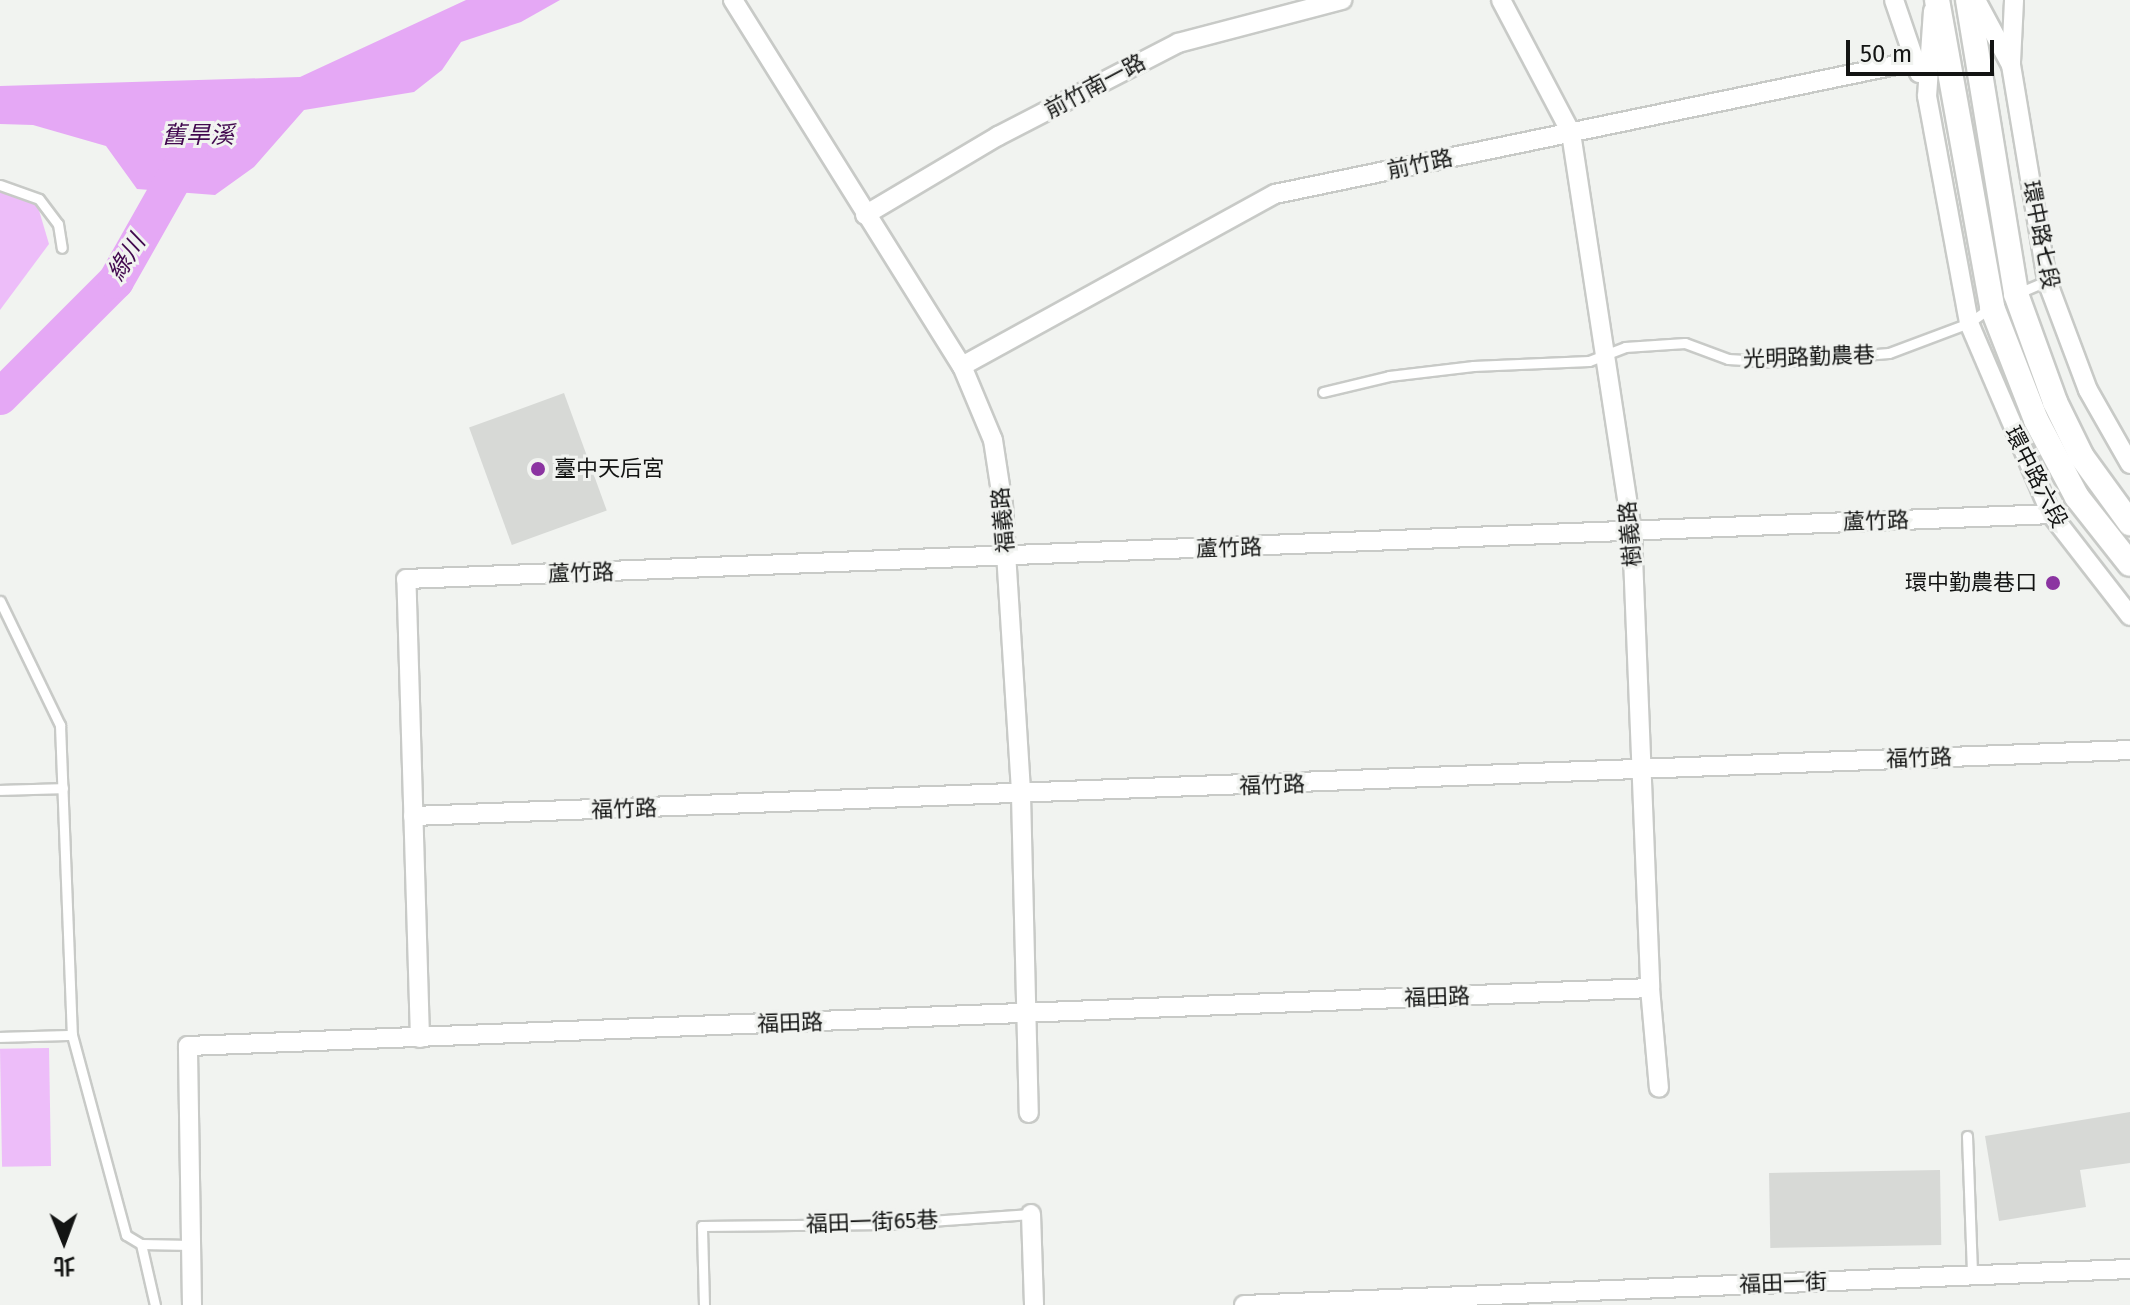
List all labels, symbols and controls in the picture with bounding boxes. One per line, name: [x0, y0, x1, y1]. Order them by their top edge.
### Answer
scale bar: [1850, 24, 1998, 74]
text: 50 m: [1860, 40, 1912, 68]
street label: 前竹南一路: [1040, 49, 1150, 123]
water label: 舊旱溪: [162, 122, 234, 150]
street label: 前竹路: [1385, 144, 1455, 184]
street label: 環中路七段: [2018, 178, 2064, 292]
water label: 綠川: [102, 230, 152, 286]
street label: 光明路勤農巷: [1743, 342, 1875, 372]
street label: 環中路六段: [1999, 422, 2073, 532]
place label: 臺中天后宮: [554, 456, 664, 482]
marker: 臺中天后宮: [529, 460, 547, 478]
street label: 福義路: [987, 486, 1019, 554]
street label: 樹義路: [1614, 500, 1646, 568]
street label: 蘆竹路: [1843, 507, 1909, 535]
street label: 蘆竹路: [1196, 534, 1262, 562]
street label: 蘆竹路: [548, 559, 614, 587]
place label: 環中勤農巷口: [1905, 570, 2037, 596]
marker: 環中勤農巷口: [2044, 574, 2062, 592]
street label: 福竹路: [1886, 744, 1952, 772]
street label: 福竹路: [1239, 771, 1305, 799]
street label: 福竹路: [591, 795, 657, 823]
street label: 福田路: [1404, 983, 1470, 1011]
street label: 福田路: [757, 1009, 823, 1037]
north arrow: [24, 1201, 104, 1281]
street label: 福田一街65巷: [805, 1206, 939, 1238]
text: 北: [53, 1252, 76, 1279]
street label: 福田一街: [1739, 1268, 1827, 1298]

